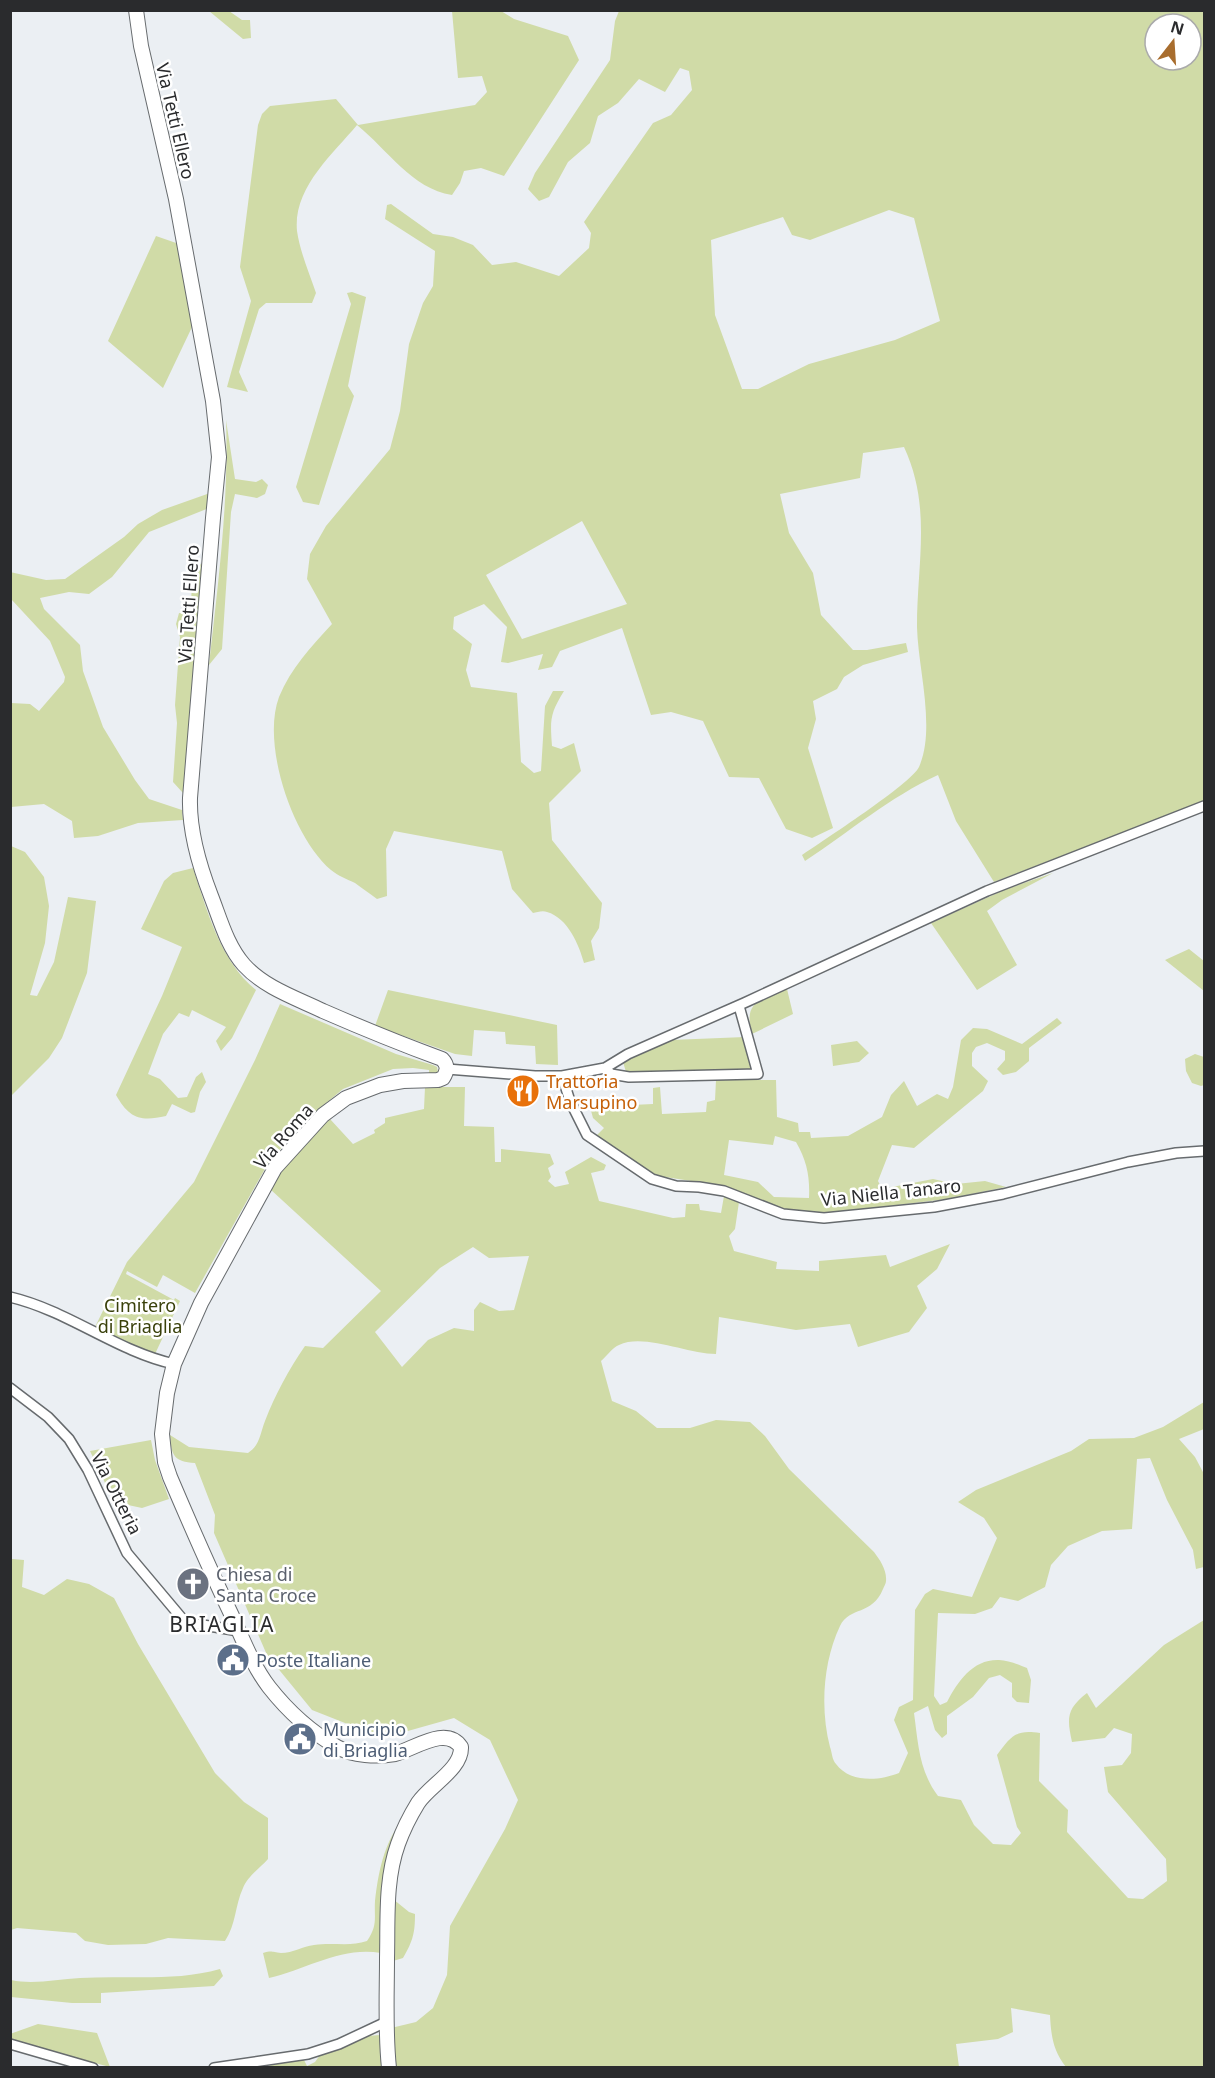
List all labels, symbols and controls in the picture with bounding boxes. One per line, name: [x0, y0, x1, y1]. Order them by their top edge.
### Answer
north arrow: [1143, 12, 1203, 72]
text: N: [1168, 15, 1187, 40]
street label: Via Tetti Ellero: [151, 60, 201, 182]
street label: Via Tetti Ellero: [172, 544, 204, 664]
place label: Trattoria Marsupino: [546, 1069, 637, 1114]
restaurant icon: Trattoria Marsupino: [505, 1073, 541, 1109]
street label: Via Roma: [248, 1098, 318, 1174]
street label: Via Niella Tanaro: [820, 1173, 962, 1211]
park label: Cimitero di Briaglia: [98, 1293, 182, 1338]
street label: Via Otteria: [86, 1448, 148, 1538]
place label: Chiesa di Santa Croce: [216, 1562, 317, 1607]
church icon: Chiesa di Santa Croce: [175, 1566, 211, 1602]
district label: BRIAGLIA: [169, 1610, 275, 1638]
public building icon: Poste Italiane: [215, 1642, 251, 1678]
place label: Poste Italiane: [256, 1648, 371, 1672]
place label: Municipio di Briaglia: [323, 1717, 408, 1762]
public building icon: Municipio di Briaglia: [282, 1721, 318, 1757]

